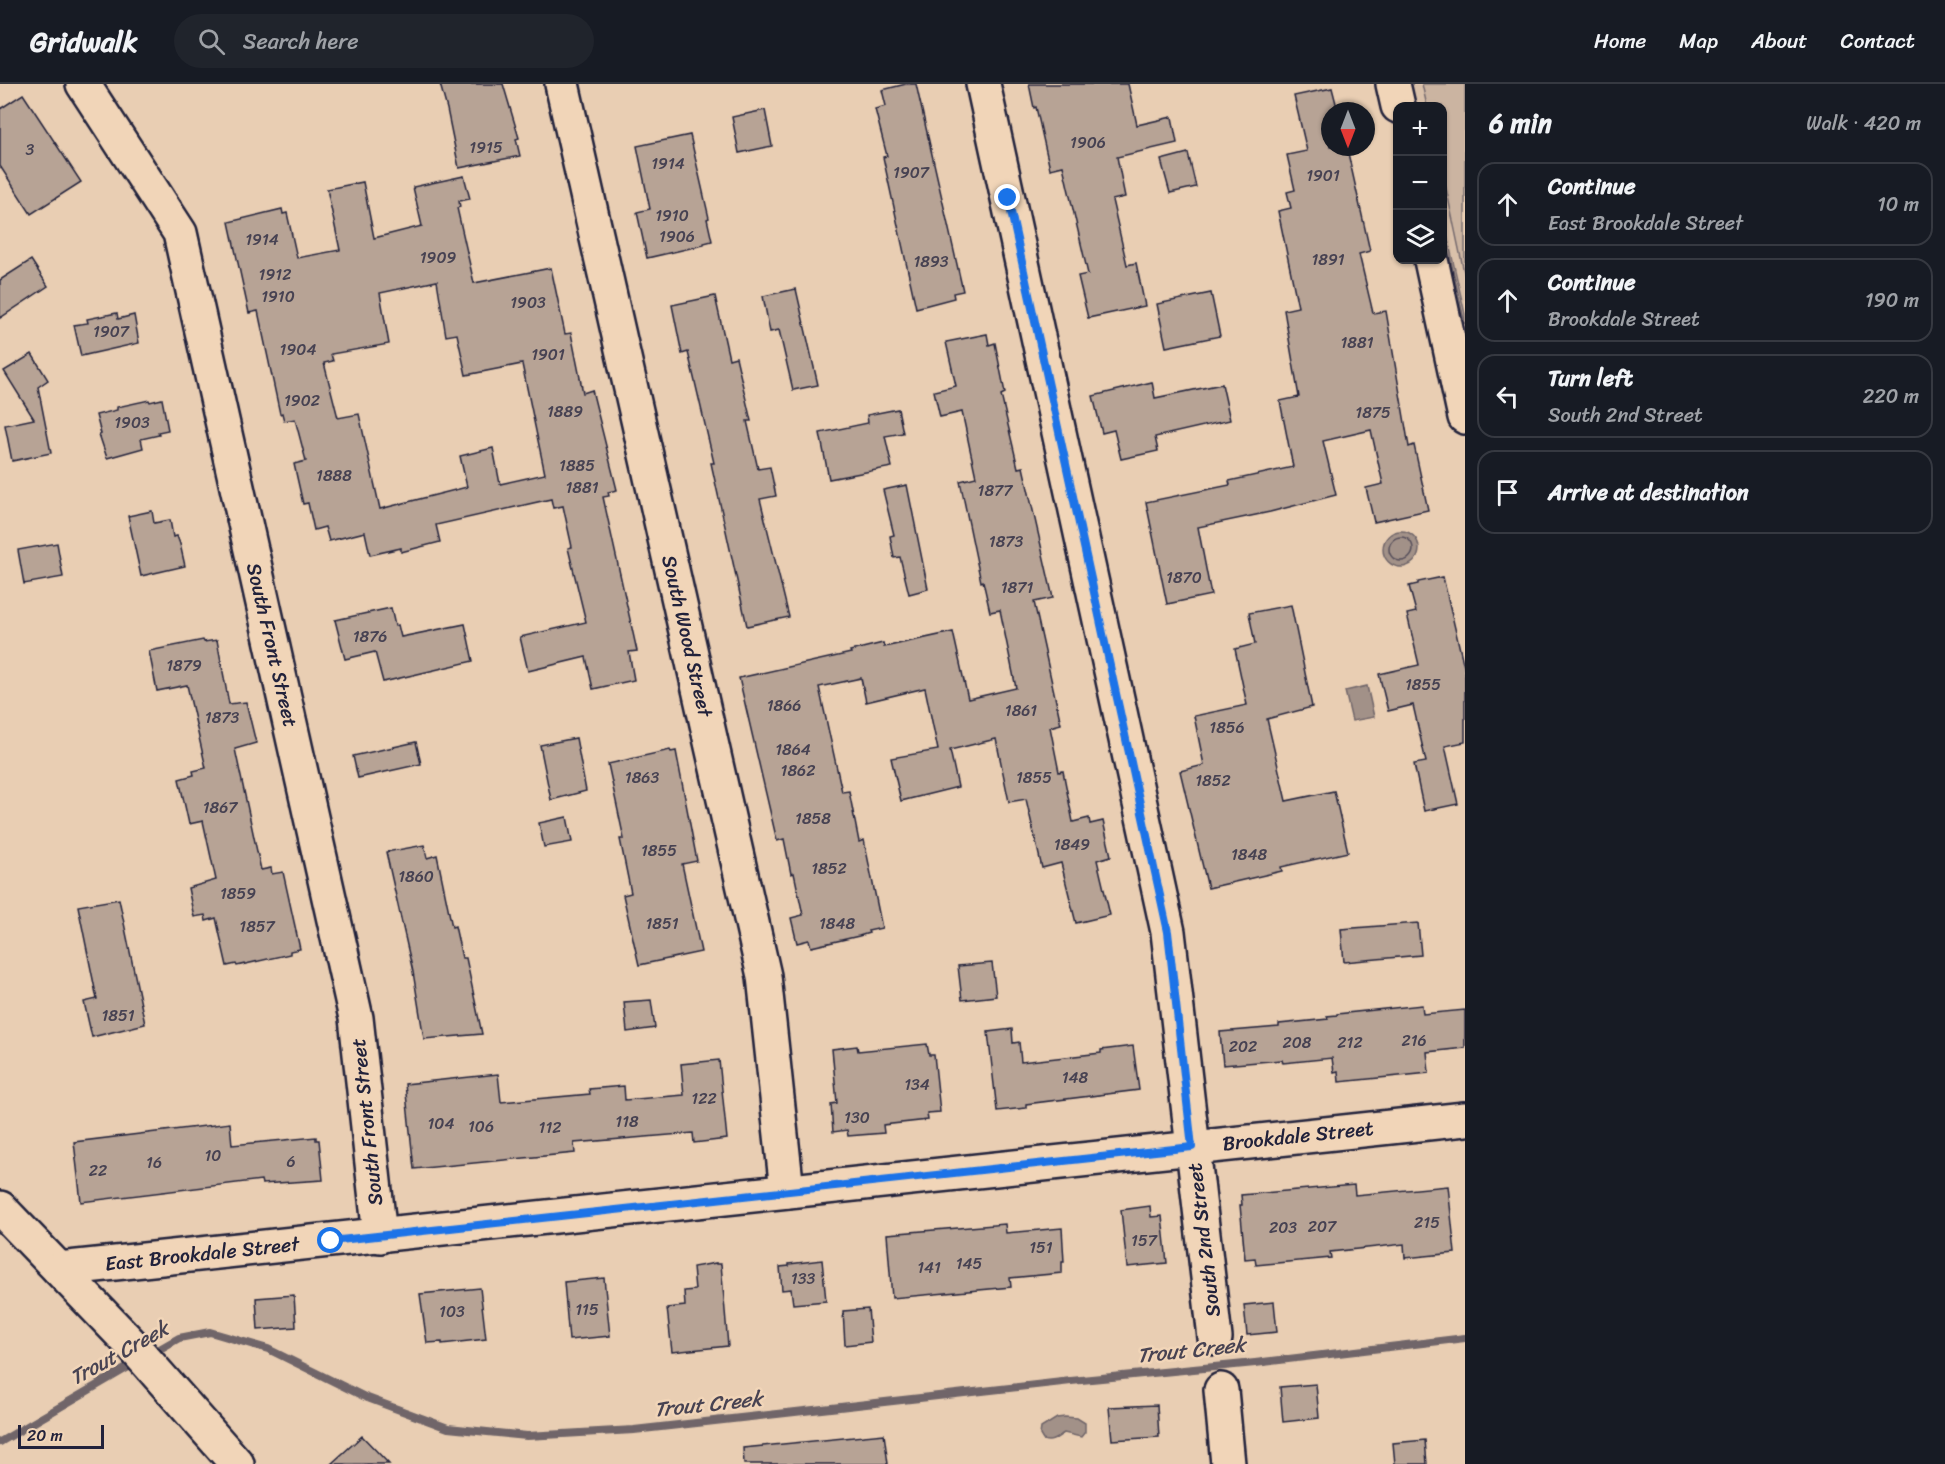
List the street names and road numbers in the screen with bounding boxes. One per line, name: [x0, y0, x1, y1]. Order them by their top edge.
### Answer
street label: South Wood Street: [651, 552, 723, 721]
street label: South Front Street: [236, 559, 308, 731]
street label: South Front Street: [341, 1036, 393, 1207]
street label: Brookdale Street: [1221, 1111, 1376, 1161]
street label: South 2nd Street: [1177, 1161, 1231, 1319]
street label: East Brookdale Street: [103, 1226, 302, 1282]

